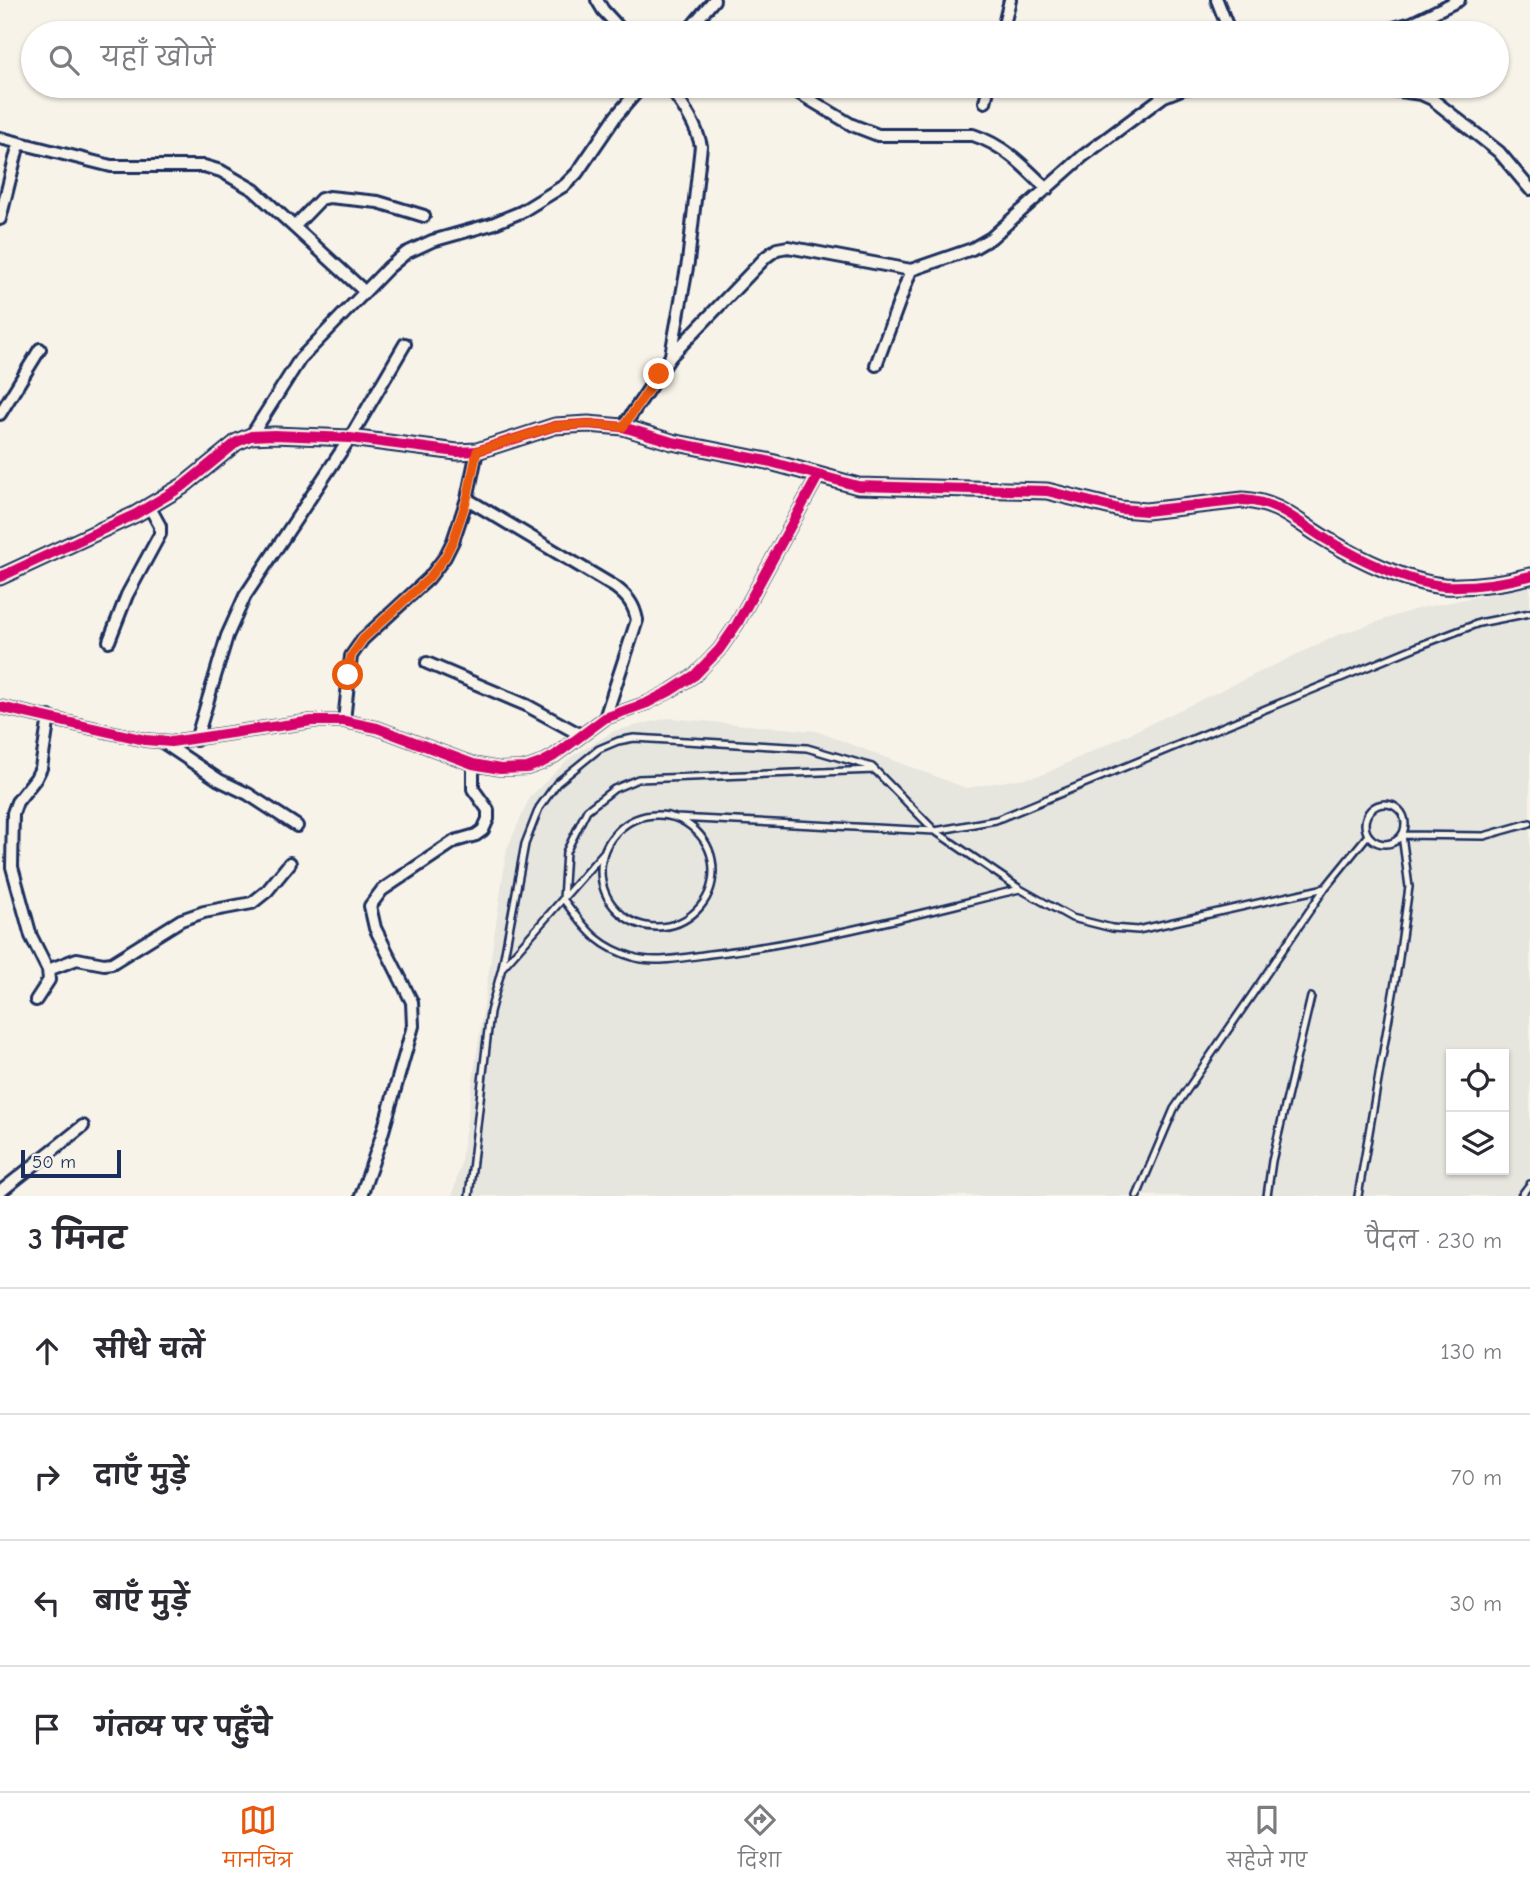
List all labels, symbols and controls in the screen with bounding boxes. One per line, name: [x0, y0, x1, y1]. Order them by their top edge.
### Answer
search box: [21, 21, 1509, 98]
icon: search: [45, 41, 83, 79]
text: यहाँ खोजें: [101, 43, 215, 73]
route end: [643, 358, 674, 389]
route start: [332, 659, 363, 690]
map controls: [1446, 1049, 1509, 1175]
button: locate: [1446, 1049, 1509, 1112]
button: layers: [1446, 1112, 1509, 1175]
scale bar: [21, 1147, 121, 1179]
text: 50 m: [32, 1151, 76, 1173]
text: 3 मिनट: [28, 1222, 126, 1257]
text: पैदल · 230 m: [1365, 1227, 1502, 1254]
icon: ahead: [28, 1332, 66, 1370]
text: सीधे चलें: [95, 1335, 204, 1365]
text: 130 m: [1441, 1338, 1502, 1365]
icon: right: [28, 1458, 66, 1496]
text: दाएँ मुड़ें: [95, 1461, 188, 1491]
text: 70 m: [1450, 1464, 1502, 1491]
icon: left: [28, 1584, 66, 1622]
text: बाएँ मुड़ें: [95, 1587, 189, 1617]
text: 30 m: [1450, 1590, 1502, 1617]
icon: arrive: [28, 1710, 66, 1748]
text: गंतव्य पर पहुँचे: [95, 1713, 272, 1743]
tab: मानचित्र: [223, 1801, 293, 1881]
tab: दिशा: [738, 1801, 781, 1881]
tab: सहेजे गए: [1227, 1801, 1307, 1881]

